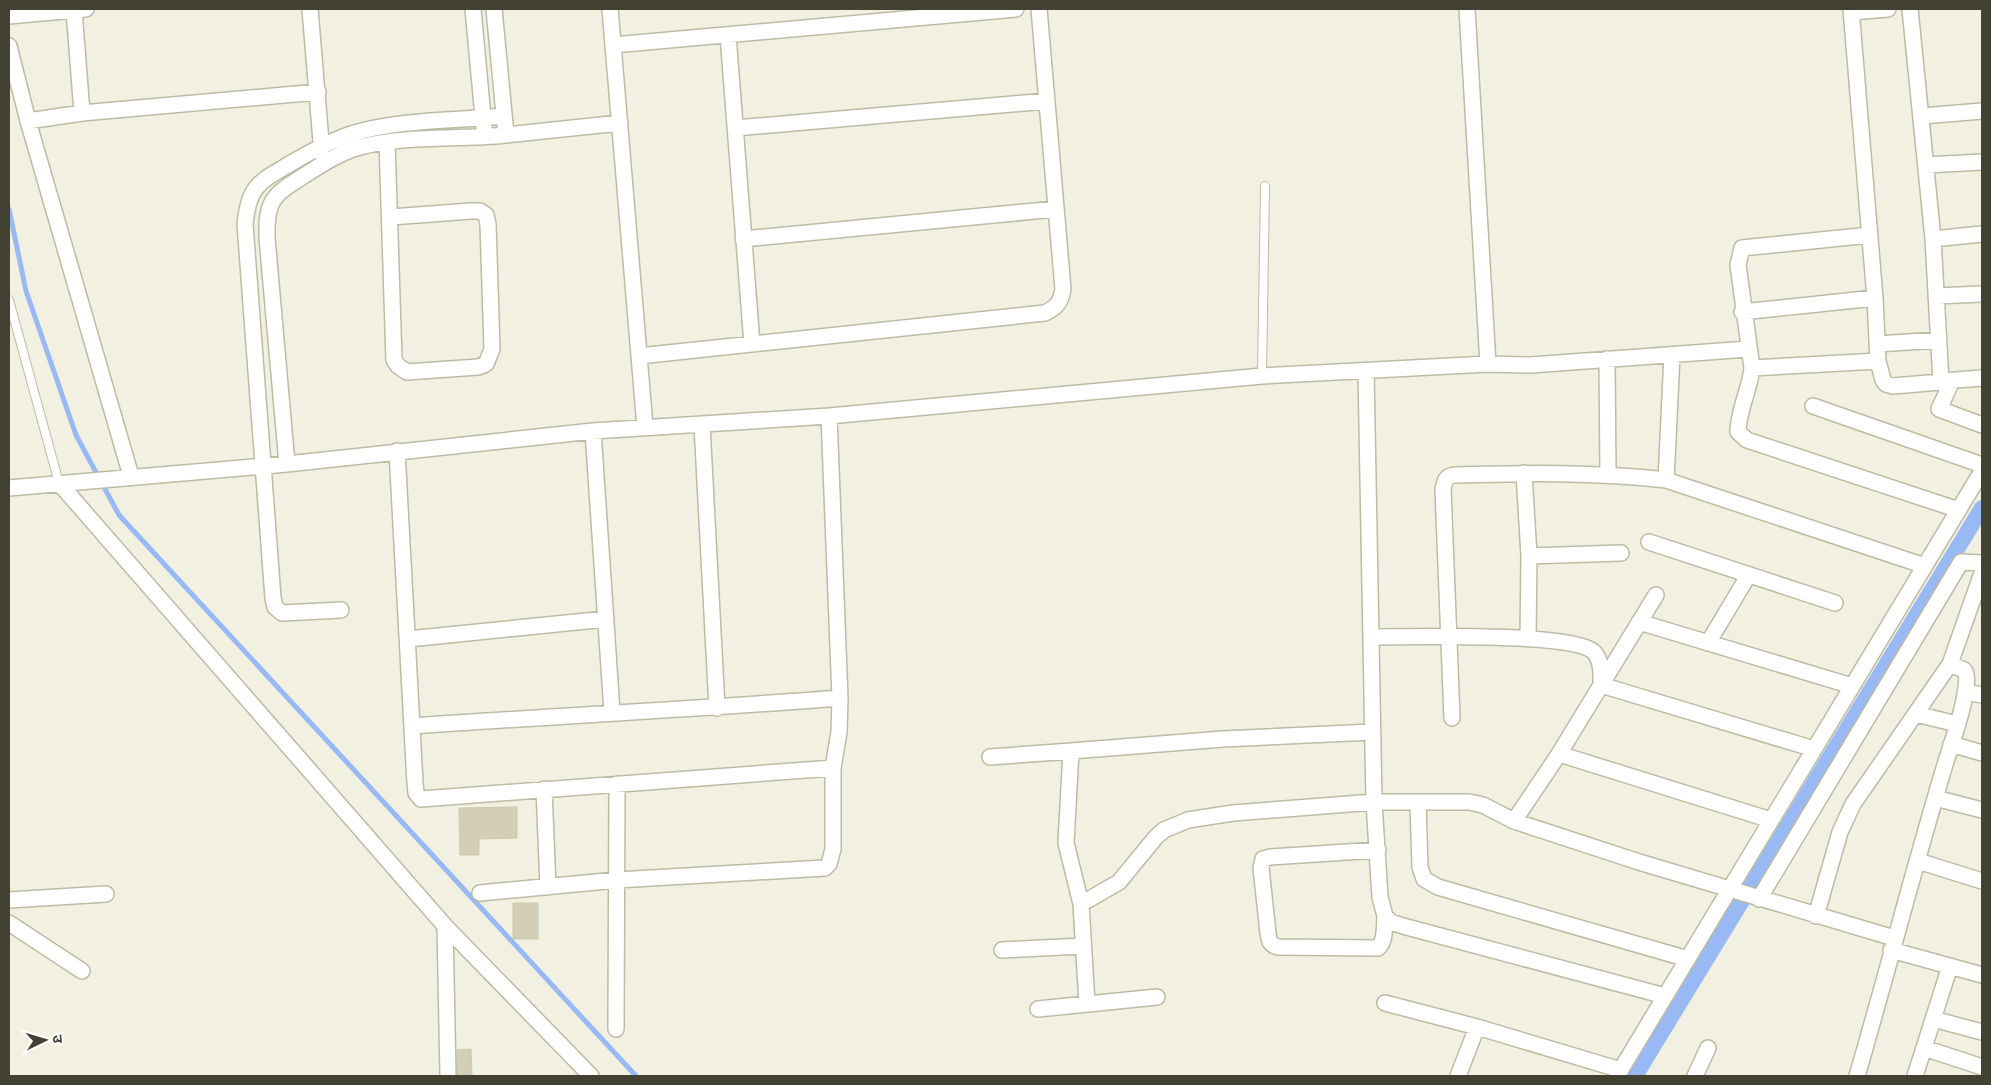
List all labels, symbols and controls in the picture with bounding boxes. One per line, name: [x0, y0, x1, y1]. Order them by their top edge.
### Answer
north arrow: [20, 1015, 70, 1065]
text: उ: [50, 1034, 66, 1044]

